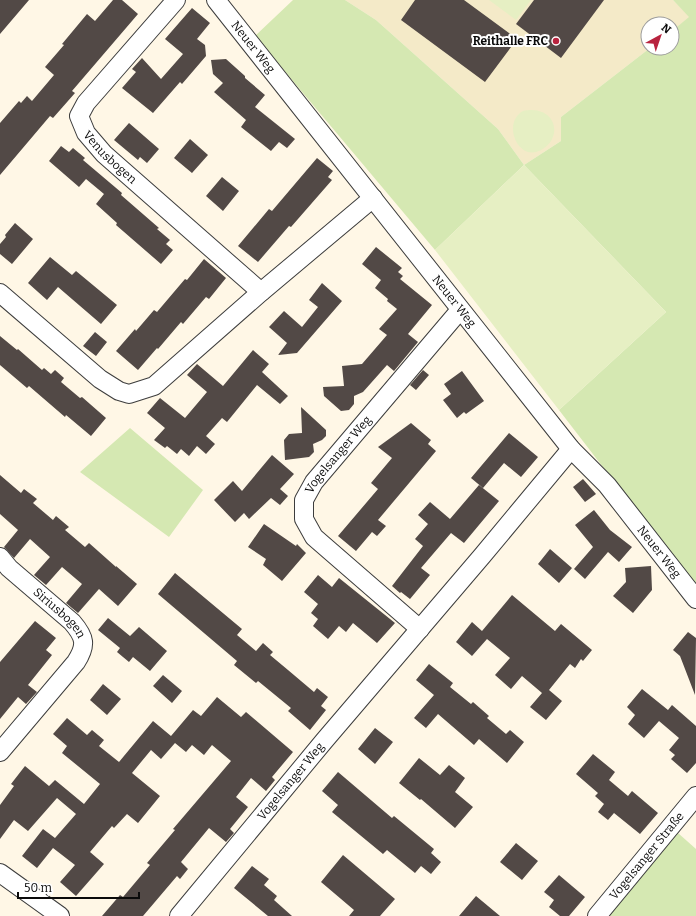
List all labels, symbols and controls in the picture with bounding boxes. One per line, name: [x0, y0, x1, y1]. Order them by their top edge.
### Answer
north arrow: [640, 16, 680, 56]
street label: Neuer Weg: [228, 18, 278, 76]
text: N: [659, 21, 674, 37]
place label: Reithalle FRC: [473, 34, 548, 48]
marker: Reithalle FRC: [551, 36, 561, 46]
street label: Venusbogen: [80, 128, 140, 187]
street label: Neuer Weg: [429, 272, 479, 330]
street label: Vogelsanger Weg: [302, 413, 374, 496]
street label: Neuer Weg: [634, 523, 684, 581]
street label: Siriusbogen: [30, 585, 89, 641]
street label: Vogelsanger Weg: [254, 739, 327, 823]
street label: Vogelsanger Straße: [607, 809, 687, 902]
scale bar: [18, 874, 139, 900]
text: 50 m: [24, 881, 53, 895]

